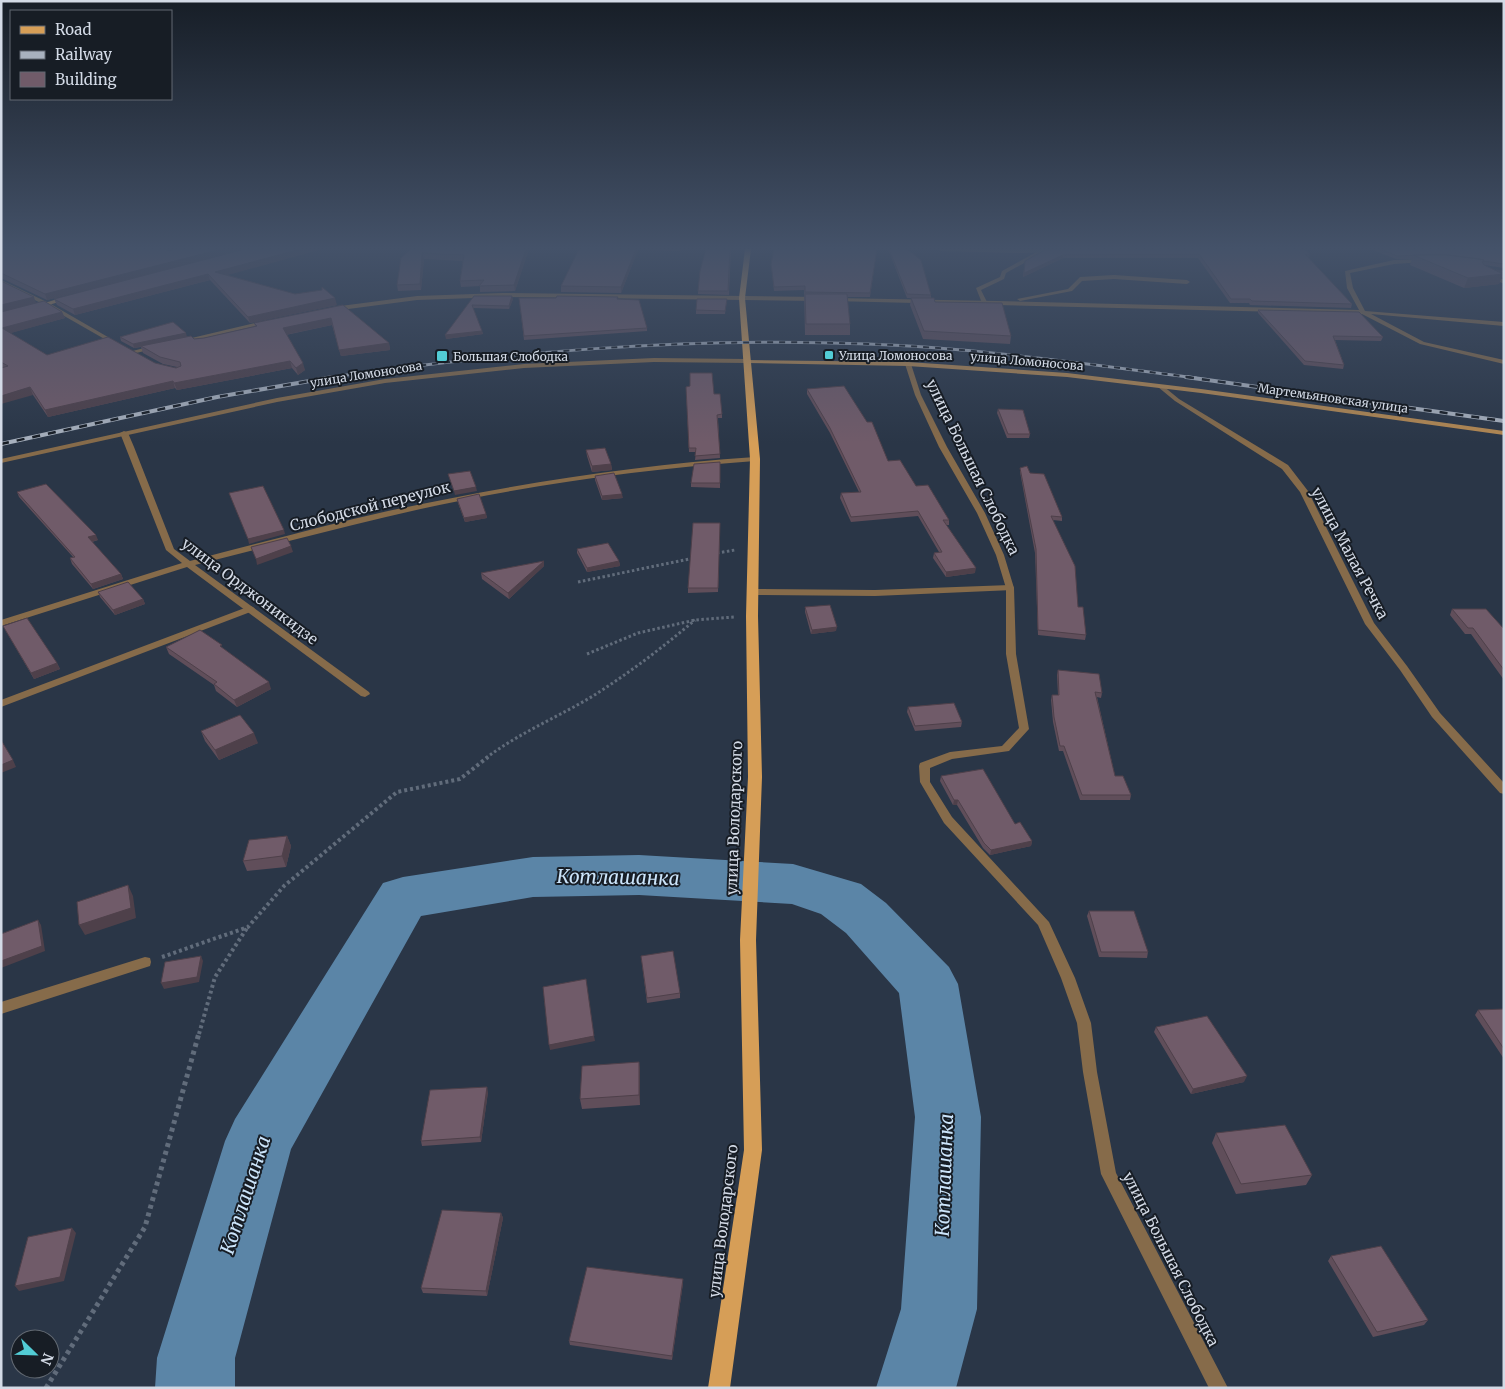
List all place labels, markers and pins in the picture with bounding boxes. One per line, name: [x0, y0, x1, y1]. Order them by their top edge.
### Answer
place label: Улица Ломоносова: [838, 348, 953, 363]
marker: Большая Слободка: [435, 349, 449, 363]
place label: Большая Слободка: [453, 349, 569, 364]
marker: Улица Ломоносова: [823, 349, 835, 361]

